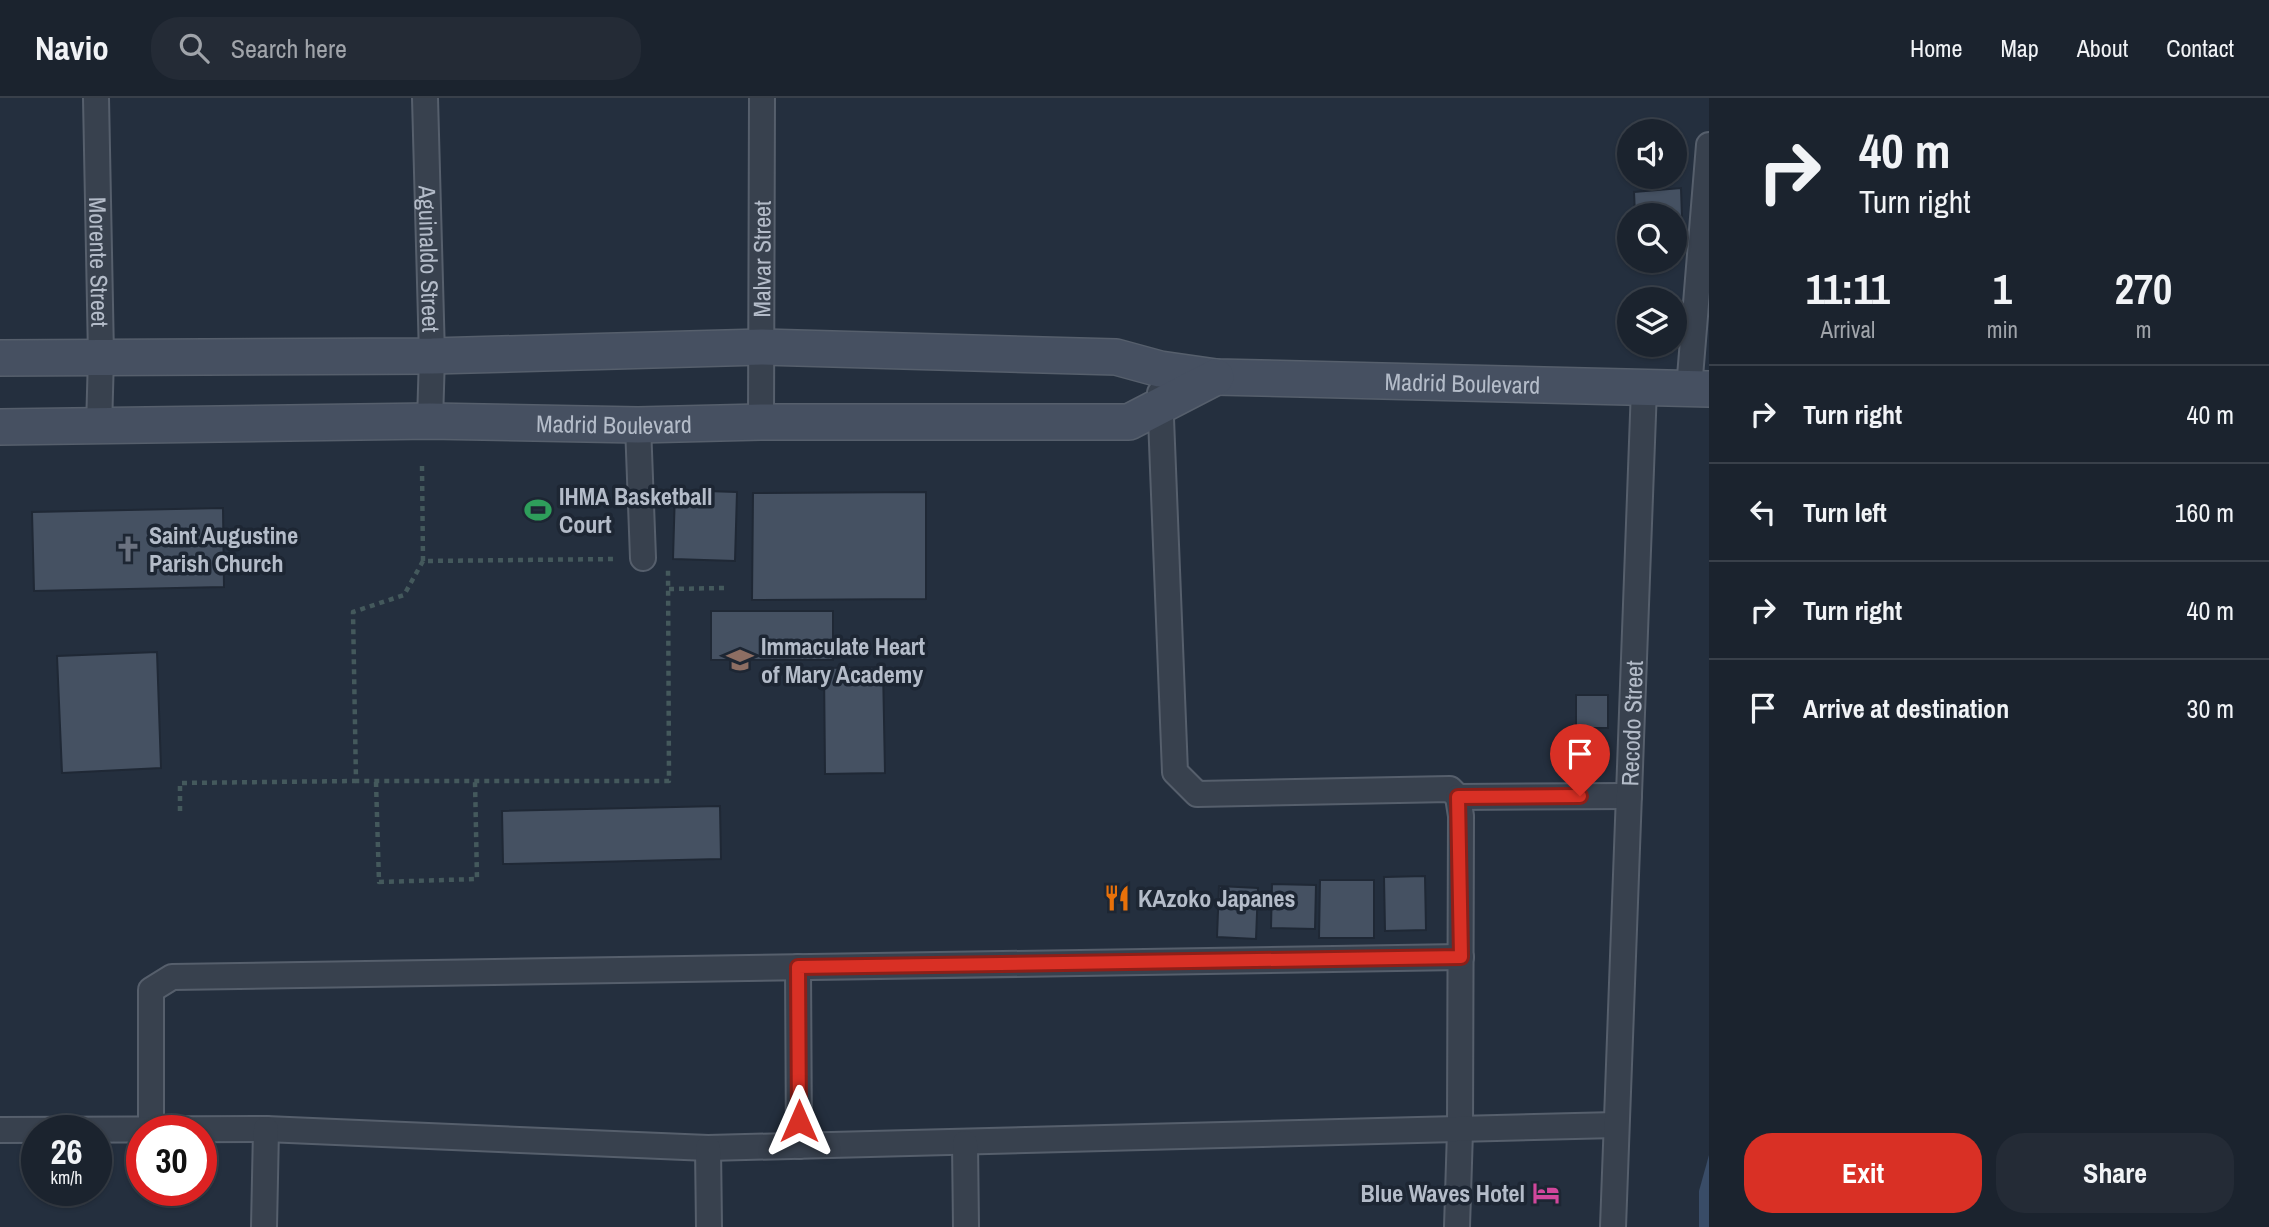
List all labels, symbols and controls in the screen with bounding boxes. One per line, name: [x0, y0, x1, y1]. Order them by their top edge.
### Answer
search box: [151, 17, 641, 80]
text: Navio: [35, 26, 109, 70]
icon: search: [175, 29, 213, 67]
text: Search here: [231, 31, 347, 66]
text: Home: [1910, 32, 1962, 64]
text: Map: [2000, 32, 2039, 64]
text: About: [2077, 32, 2128, 64]
text: Contact: [2166, 32, 2234, 64]
text: 40 m: [1859, 117, 1951, 183]
map controls: [1617, 119, 1687, 357]
button: sound: [1617, 119, 1687, 189]
icon: right: [1744, 126, 1835, 217]
text: Turn right: [1859, 180, 1971, 223]
street label: Aguinaldo Street: [411, 184, 447, 333]
street label: Morente Street: [82, 197, 116, 328]
street label: Malvar Street: [745, 200, 778, 318]
button: search: [1617, 203, 1687, 273]
text: 11:11: [1806, 261, 1890, 317]
text: 1: [1993, 261, 2012, 317]
text: 270: [2115, 261, 2172, 317]
button: layers: [1617, 287, 1687, 357]
text: Arrival: [1821, 314, 1875, 345]
text: min: [1987, 314, 2018, 345]
text: m: [2136, 314, 2151, 345]
street label: Madrid Boulevard: [1384, 365, 1541, 401]
icon: right: [1744, 395, 1782, 433]
text: Turn right: [1803, 397, 1902, 432]
text: 40 m: [2187, 397, 2234, 432]
street label: Madrid Boulevard: [536, 407, 692, 441]
place label: IHMA Basketball Court: [559, 480, 712, 540]
icon: left: [1744, 493, 1782, 531]
sports icon: IHMA Basketball Court: [523, 495, 553, 525]
text: Turn left: [1803, 495, 1887, 530]
text: 160 m: [2175, 495, 2234, 530]
place label: Saint Augustine Parish Church: [149, 519, 298, 579]
church icon: Saint Augustine Parish Church: [113, 534, 143, 564]
icon: right: [1744, 591, 1782, 629]
text: Turn right: [1803, 593, 1902, 628]
text: 40 m: [2187, 593, 2234, 628]
place label: Immaculate Heart of Mary Academy: [761, 630, 926, 690]
school or university icon: Immaculate Heart of Mary Academy: [725, 645, 755, 675]
street label: Recodo Street: [1613, 659, 1650, 787]
icon: arrive: [1744, 689, 1782, 727]
text: Arrive at destination: [1803, 691, 2009, 726]
text: 30 m: [2187, 691, 2234, 726]
pin: [1550, 724, 1610, 796]
icon: arrive: [1561, 735, 1599, 773]
place label: KAzoko Japanes: [1138, 882, 1296, 914]
restaurant icon: KAzoko Japanes: [1102, 883, 1132, 913]
position arrow: [762, 1084, 836, 1158]
speed limit sign: 30: [126, 1115, 217, 1206]
text: 26: [51, 1128, 82, 1175]
button: Exit: [1744, 1133, 1982, 1213]
button: Share: [1996, 1133, 2234, 1213]
text: km/h: [51, 1165, 83, 1190]
place label: Blue Waves Hotel: [1361, 1177, 1525, 1209]
hotel icon: Blue Waves Hotel: [1531, 1178, 1561, 1208]

